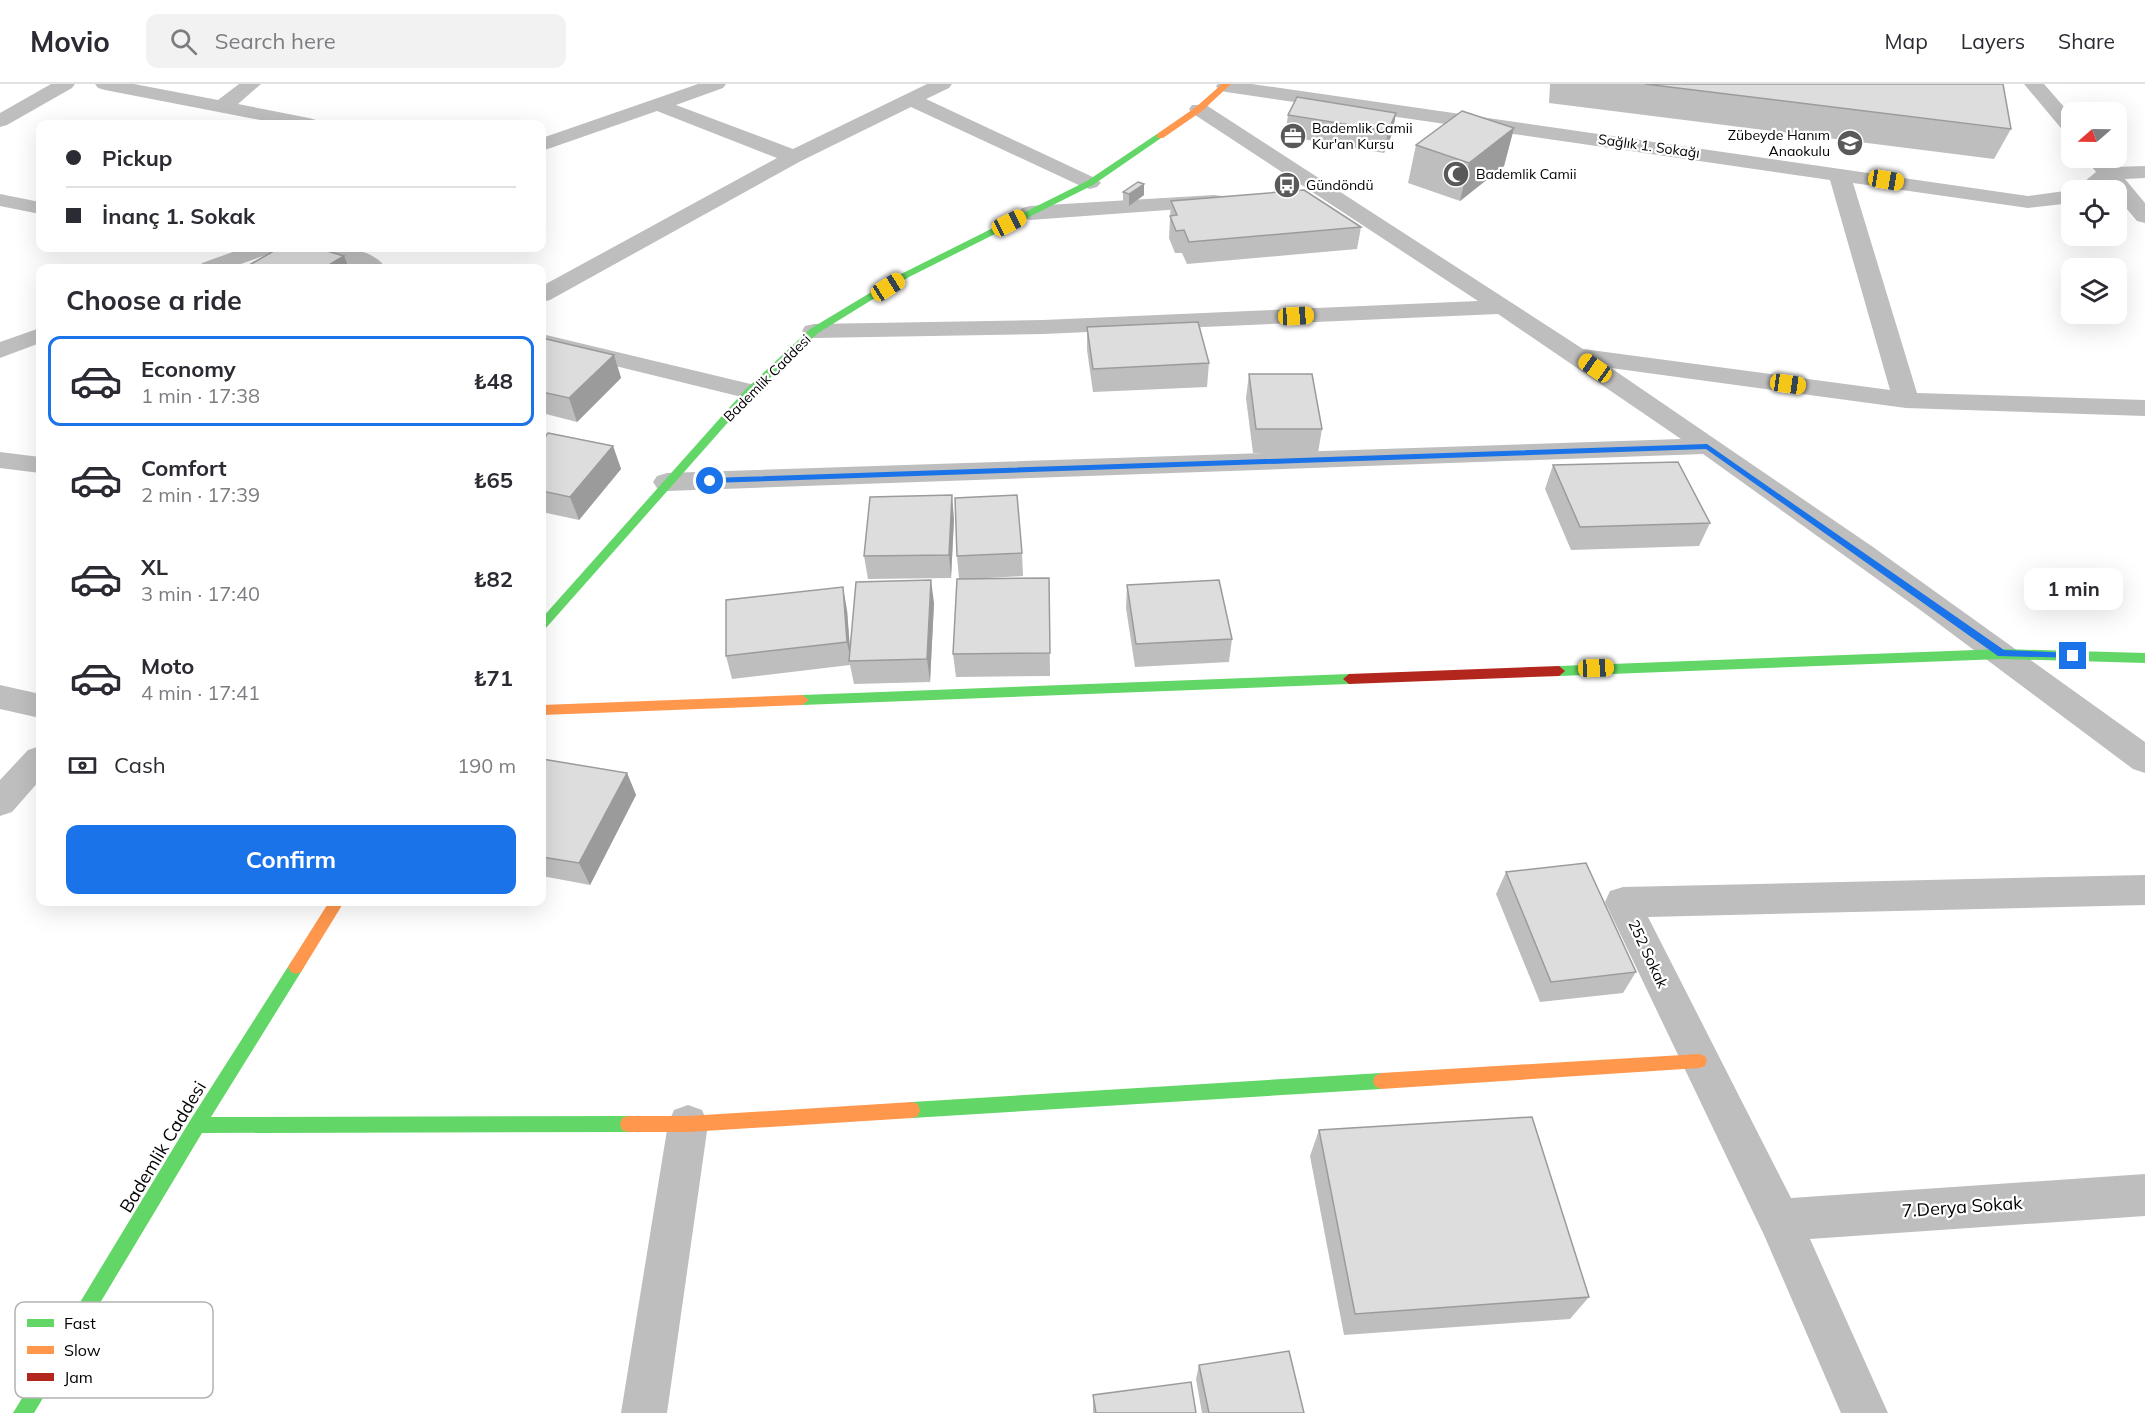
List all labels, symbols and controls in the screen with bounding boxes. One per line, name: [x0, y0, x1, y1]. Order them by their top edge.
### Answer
search box: [146, 14, 566, 68]
text: Movio: [30, 24, 110, 59]
icon: search: [167, 25, 200, 58]
text: Search here: [215, 27, 336, 55]
text: Map: [1885, 28, 1928, 54]
text: Layers: [1961, 28, 2025, 54]
text: Share: [2058, 28, 2115, 54]
north arrow: [2061, 102, 2127, 168]
map controls: [2061, 102, 2127, 324]
place label: Bademlik Camii Kur'an Kursu: [1312, 119, 1412, 153]
office icon: Bademlik Camii Kur'an Kursu: [1278, 121, 1308, 151]
place label: Zübeyde Hanım Anaokulu: [1728, 126, 1830, 160]
school or university icon: Zübeyde Hanım Anaokulu: [1835, 128, 1865, 158]
street label: Sağlık 1. Sokağı: [1597, 130, 1701, 162]
text: Pickup: [102, 144, 172, 172]
mosque icon: Bademlik Camii: [1441, 159, 1471, 189]
place label: Bademlik Camii: [1476, 165, 1576, 183]
car: [1867, 168, 1905, 192]
bus stop icon: Gündöndü: [1272, 170, 1302, 200]
place label: Gündöndü: [1306, 176, 1374, 194]
button: locate: [2061, 180, 2127, 246]
text: İnanç 1. Sokak: [102, 202, 255, 230]
car: [989, 207, 1029, 239]
button: layers: [2061, 258, 2127, 324]
car: [868, 270, 908, 304]
text: Choose a ride: [66, 283, 242, 317]
car: [1278, 306, 1314, 326]
street label: Bademlik Caddesi: [720, 331, 814, 425]
car: [1575, 350, 1615, 386]
icon: car: [69, 354, 123, 408]
text: Economy: [141, 355, 236, 383]
text: ₺48: [473, 367, 513, 395]
car: [1769, 373, 1807, 395]
text: 1 min · 17:38: [141, 383, 260, 408]
icon: car: [69, 453, 123, 507]
text: Comfort: [141, 454, 227, 482]
text: ₺65: [473, 466, 513, 494]
route start: [696, 467, 723, 494]
text: 2 min · 17:39: [141, 482, 260, 507]
icon: car: [69, 552, 123, 606]
text: XL: [141, 553, 168, 581]
text: ₺82: [473, 565, 513, 593]
callout: 1 min: [2024, 569, 2122, 611]
text: 1 min: [2047, 576, 2100, 601]
text: 3 min · 17:40: [141, 581, 260, 606]
route end: [2059, 642, 2086, 669]
icon: car: [69, 651, 123, 705]
text: Moto: [141, 652, 194, 680]
car: [1578, 658, 1614, 678]
text: ₺71: [473, 664, 513, 692]
text: 4 min · 17:41: [141, 680, 260, 705]
icon: cash: [66, 749, 99, 782]
text: Cash: [114, 751, 166, 779]
text: 190 m: [457, 753, 516, 778]
button: Confirm: [66, 825, 516, 894]
street label: 252 Sokak: [1624, 917, 1673, 991]
street label: Bademlik Caddesi: [114, 1077, 211, 1217]
street label: 7.Derya Sokak: [1901, 1191, 2024, 1222]
legend: [15, 1302, 213, 1398]
text: Fast: [64, 1313, 96, 1333]
text: Slow: [64, 1340, 101, 1360]
text: Jam: [64, 1367, 93, 1387]

